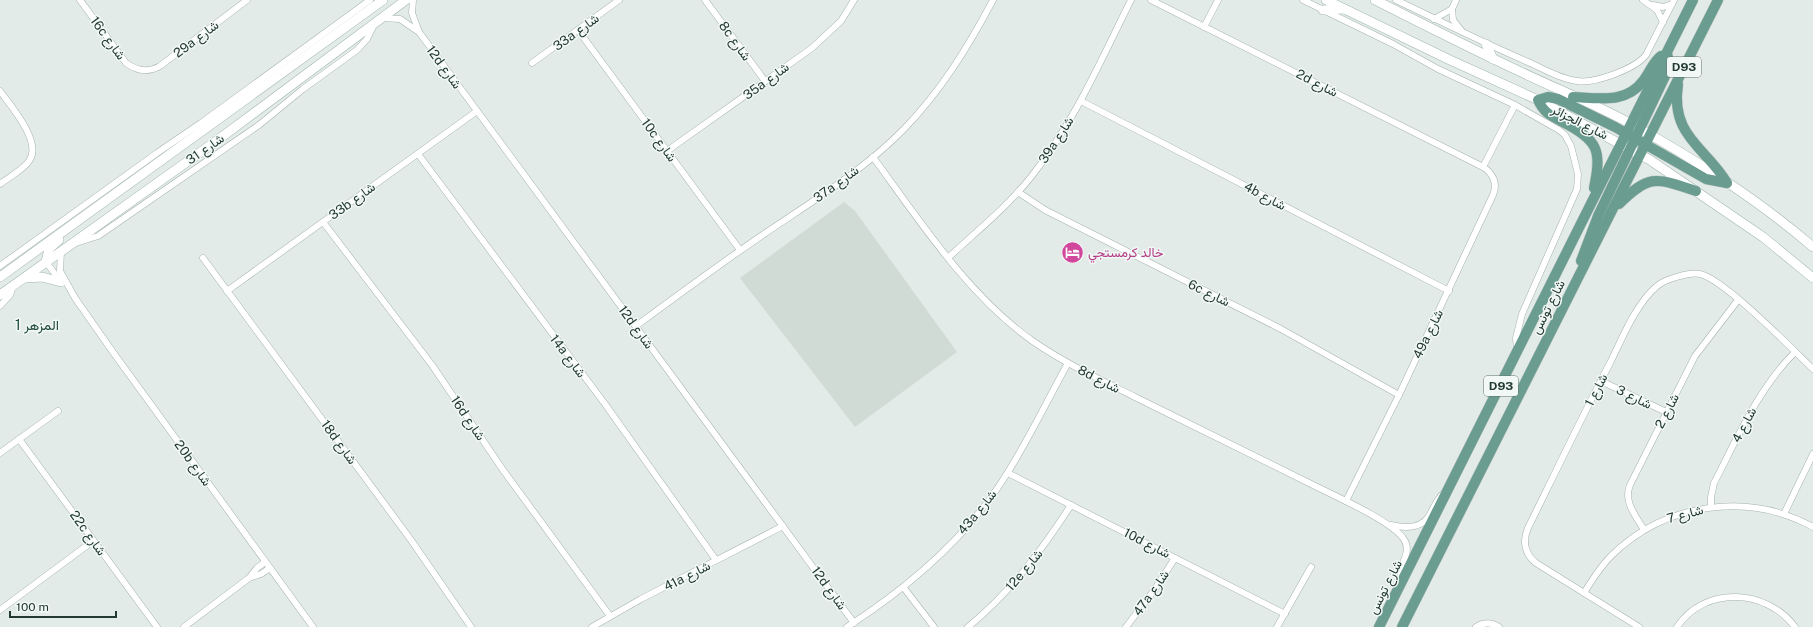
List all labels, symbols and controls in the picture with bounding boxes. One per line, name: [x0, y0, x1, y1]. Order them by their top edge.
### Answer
street label: 33a شارع: [550, 10, 603, 55]
street label: 16c شارع: [86, 13, 129, 64]
street label: 29a شارع: [171, 17, 223, 62]
street label: 8c شارع: [714, 19, 754, 65]
street label: 12d شارع: [422, 42, 465, 93]
road number: D93: [1667, 57, 1701, 77]
street label: 35a شارع: [740, 59, 793, 104]
street label: 2d شارع: [1293, 66, 1340, 102]
street label: شارع الجزائر: [1548, 101, 1611, 144]
street label: 39a شارع: [1035, 114, 1078, 167]
street label: 10c شارع: [637, 116, 680, 166]
street label: شارع 31: [183, 131, 228, 169]
street label: 37a شارع: [810, 163, 863, 207]
street label: 33b شارع: [326, 179, 379, 224]
street label: 4b شارع: [1241, 179, 1288, 215]
hotel icon: خالد كرمستجي: [1060, 239, 1086, 265]
place label: خالد كرمستجي: [1088, 245, 1164, 263]
street label: 6c شارع: [1185, 277, 1232, 311]
street label: شارع تونس: [1528, 277, 1570, 338]
street label: 12d شارع: [614, 302, 657, 353]
street label: 49a شارع: [1410, 307, 1448, 362]
district label: المزهر 1: [15, 317, 59, 334]
street label: 14a شارع: [545, 332, 589, 382]
street label: 8d شارع: [1074, 362, 1123, 398]
street label: شارع 1: [1581, 371, 1612, 410]
road number: D93: [1484, 376, 1518, 396]
street label: شارع 3: [1613, 382, 1654, 414]
street label: شارع 2: [1652, 391, 1684, 432]
street label: 16d شارع: [446, 393, 488, 444]
street label: شارع 4: [1729, 405, 1761, 446]
street label: 18d شارع: [316, 417, 360, 468]
street label: 20b شارع: [170, 437, 215, 490]
street label: 43a شارع: [955, 487, 1001, 539]
street label: شارع 7: [1665, 502, 1705, 528]
street label: 22c شارع: [65, 508, 109, 560]
street label: 10d شارع: [1120, 525, 1173, 563]
street label: 12e شارع: [1002, 546, 1047, 595]
street label: شارع تونس: [1365, 557, 1407, 618]
street label: 41a شارع: [661, 558, 714, 596]
street label: 12d شارع: [807, 563, 850, 614]
street label: 47a شارع: [1130, 567, 1174, 620]
scale bar: [10, 593, 116, 619]
text: 100 m: [16, 600, 49, 614]

